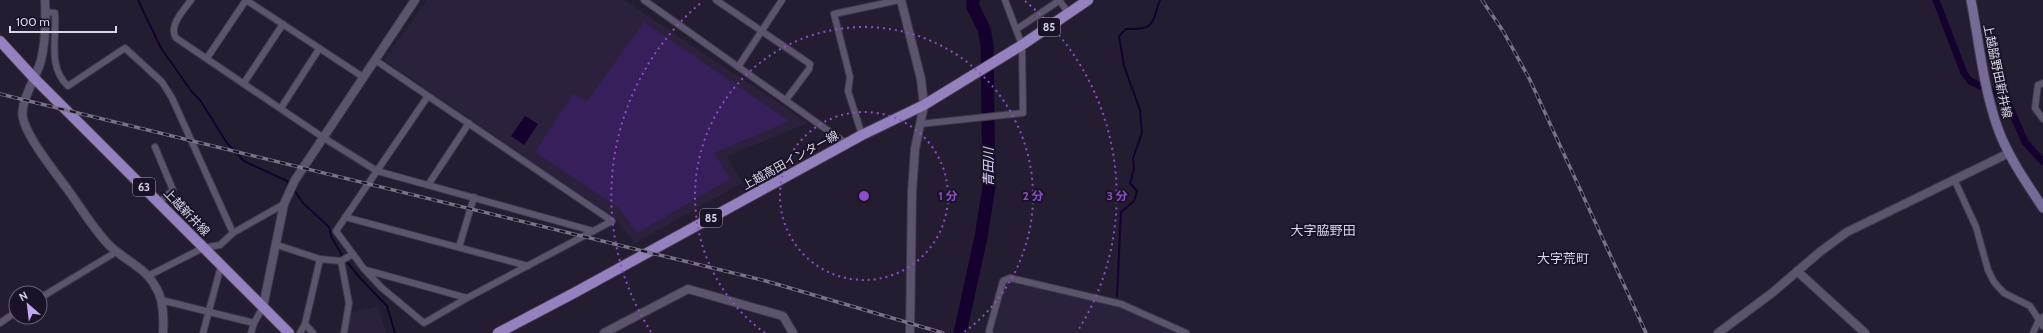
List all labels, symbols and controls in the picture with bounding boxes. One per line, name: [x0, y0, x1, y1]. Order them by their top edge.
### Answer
scale bar: [10, 8, 116, 34]
text: 100 m: [16, 14, 50, 29]
road number: 85: [1038, 18, 1060, 36]
street label: 上越脇野田新井線: [1981, 22, 2015, 120]
street label: 上越高田インター線: [739, 127, 841, 193]
water label: 青田川: [980, 146, 996, 187]
road number: 63: [133, 178, 155, 196]
street label: 上越新井線: [161, 185, 213, 239]
text: 1 分: [938, 188, 958, 203]
text: 2 分: [1022, 188, 1044, 203]
text: 3 分: [1106, 188, 1128, 203]
centre of rings: [857, 189, 871, 203]
road number: 85: [700, 209, 722, 227]
district label: 大字脇野田: [1290, 222, 1356, 238]
district label: 大字荒町: [1537, 250, 1589, 266]
north arrow: [8, 285, 48, 325]
text: N: [17, 288, 30, 304]

